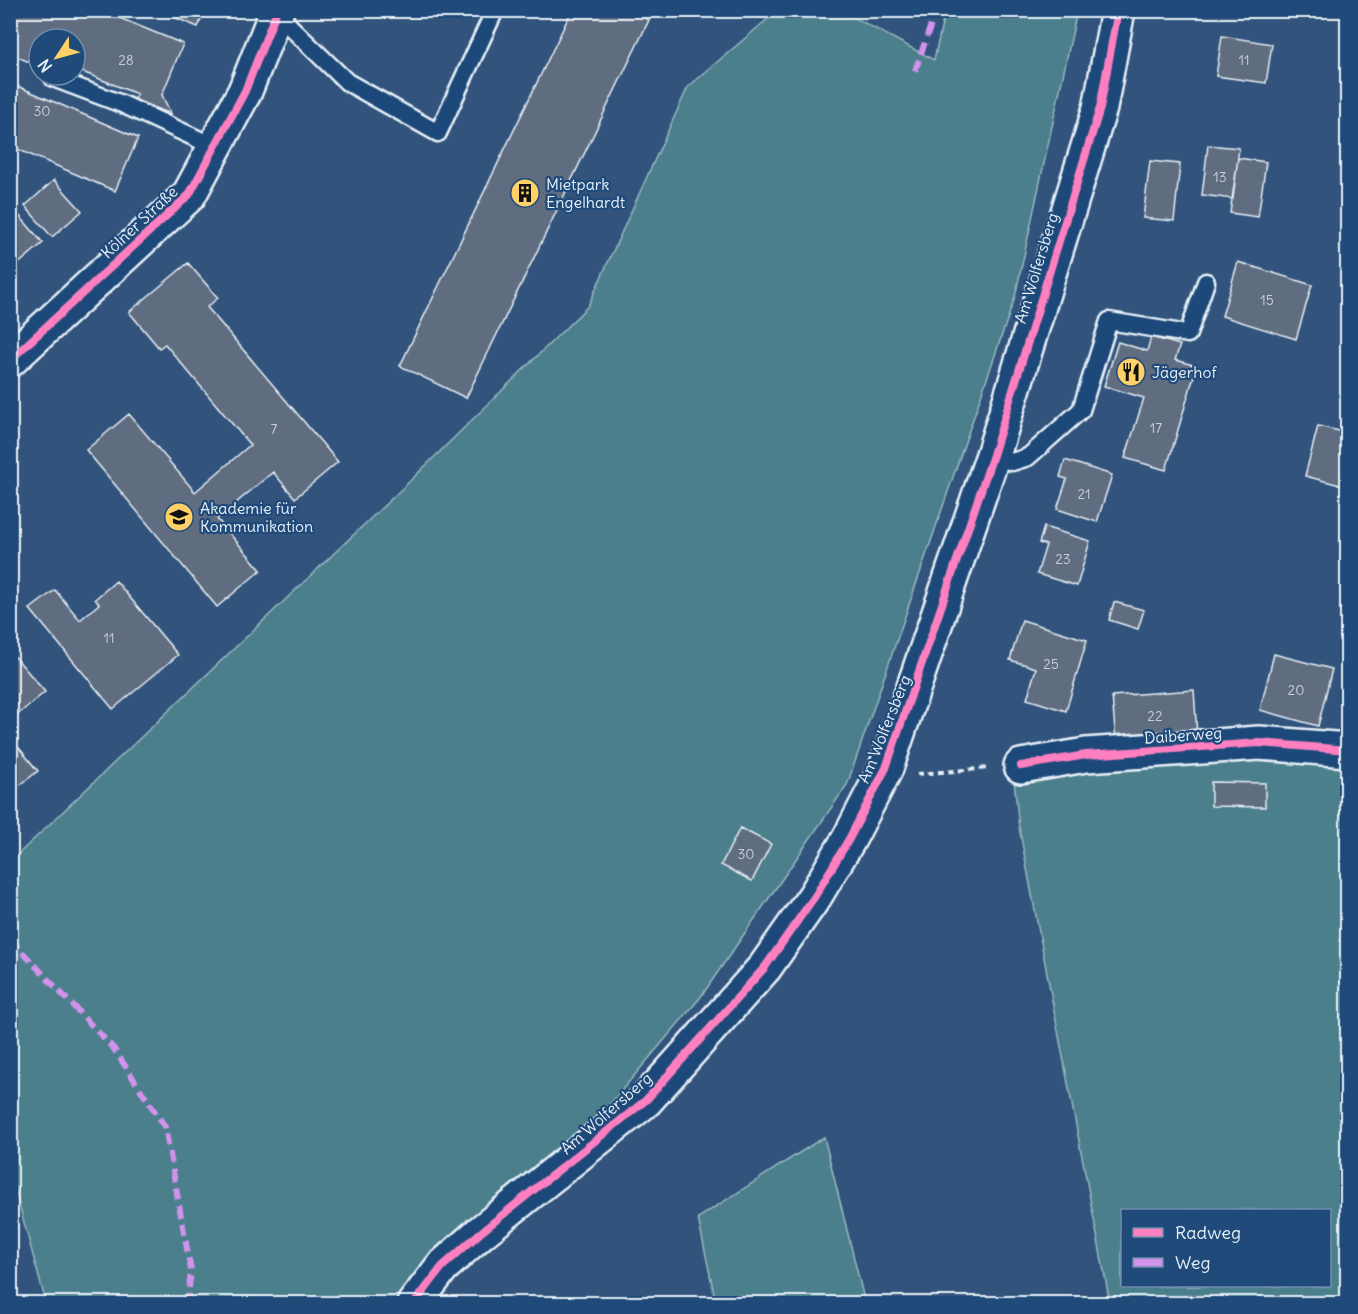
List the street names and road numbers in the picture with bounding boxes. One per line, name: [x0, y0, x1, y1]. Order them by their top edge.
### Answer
street label: Kölner Straße: [97, 181, 181, 263]
street label: Am Wolfersberg: [1010, 210, 1062, 326]
street label: Am Wolfersberg: [853, 672, 915, 786]
street label: Daiberweg: [1143, 722, 1223, 748]
street label: Am Wolfersberg: [556, 1068, 656, 1158]

